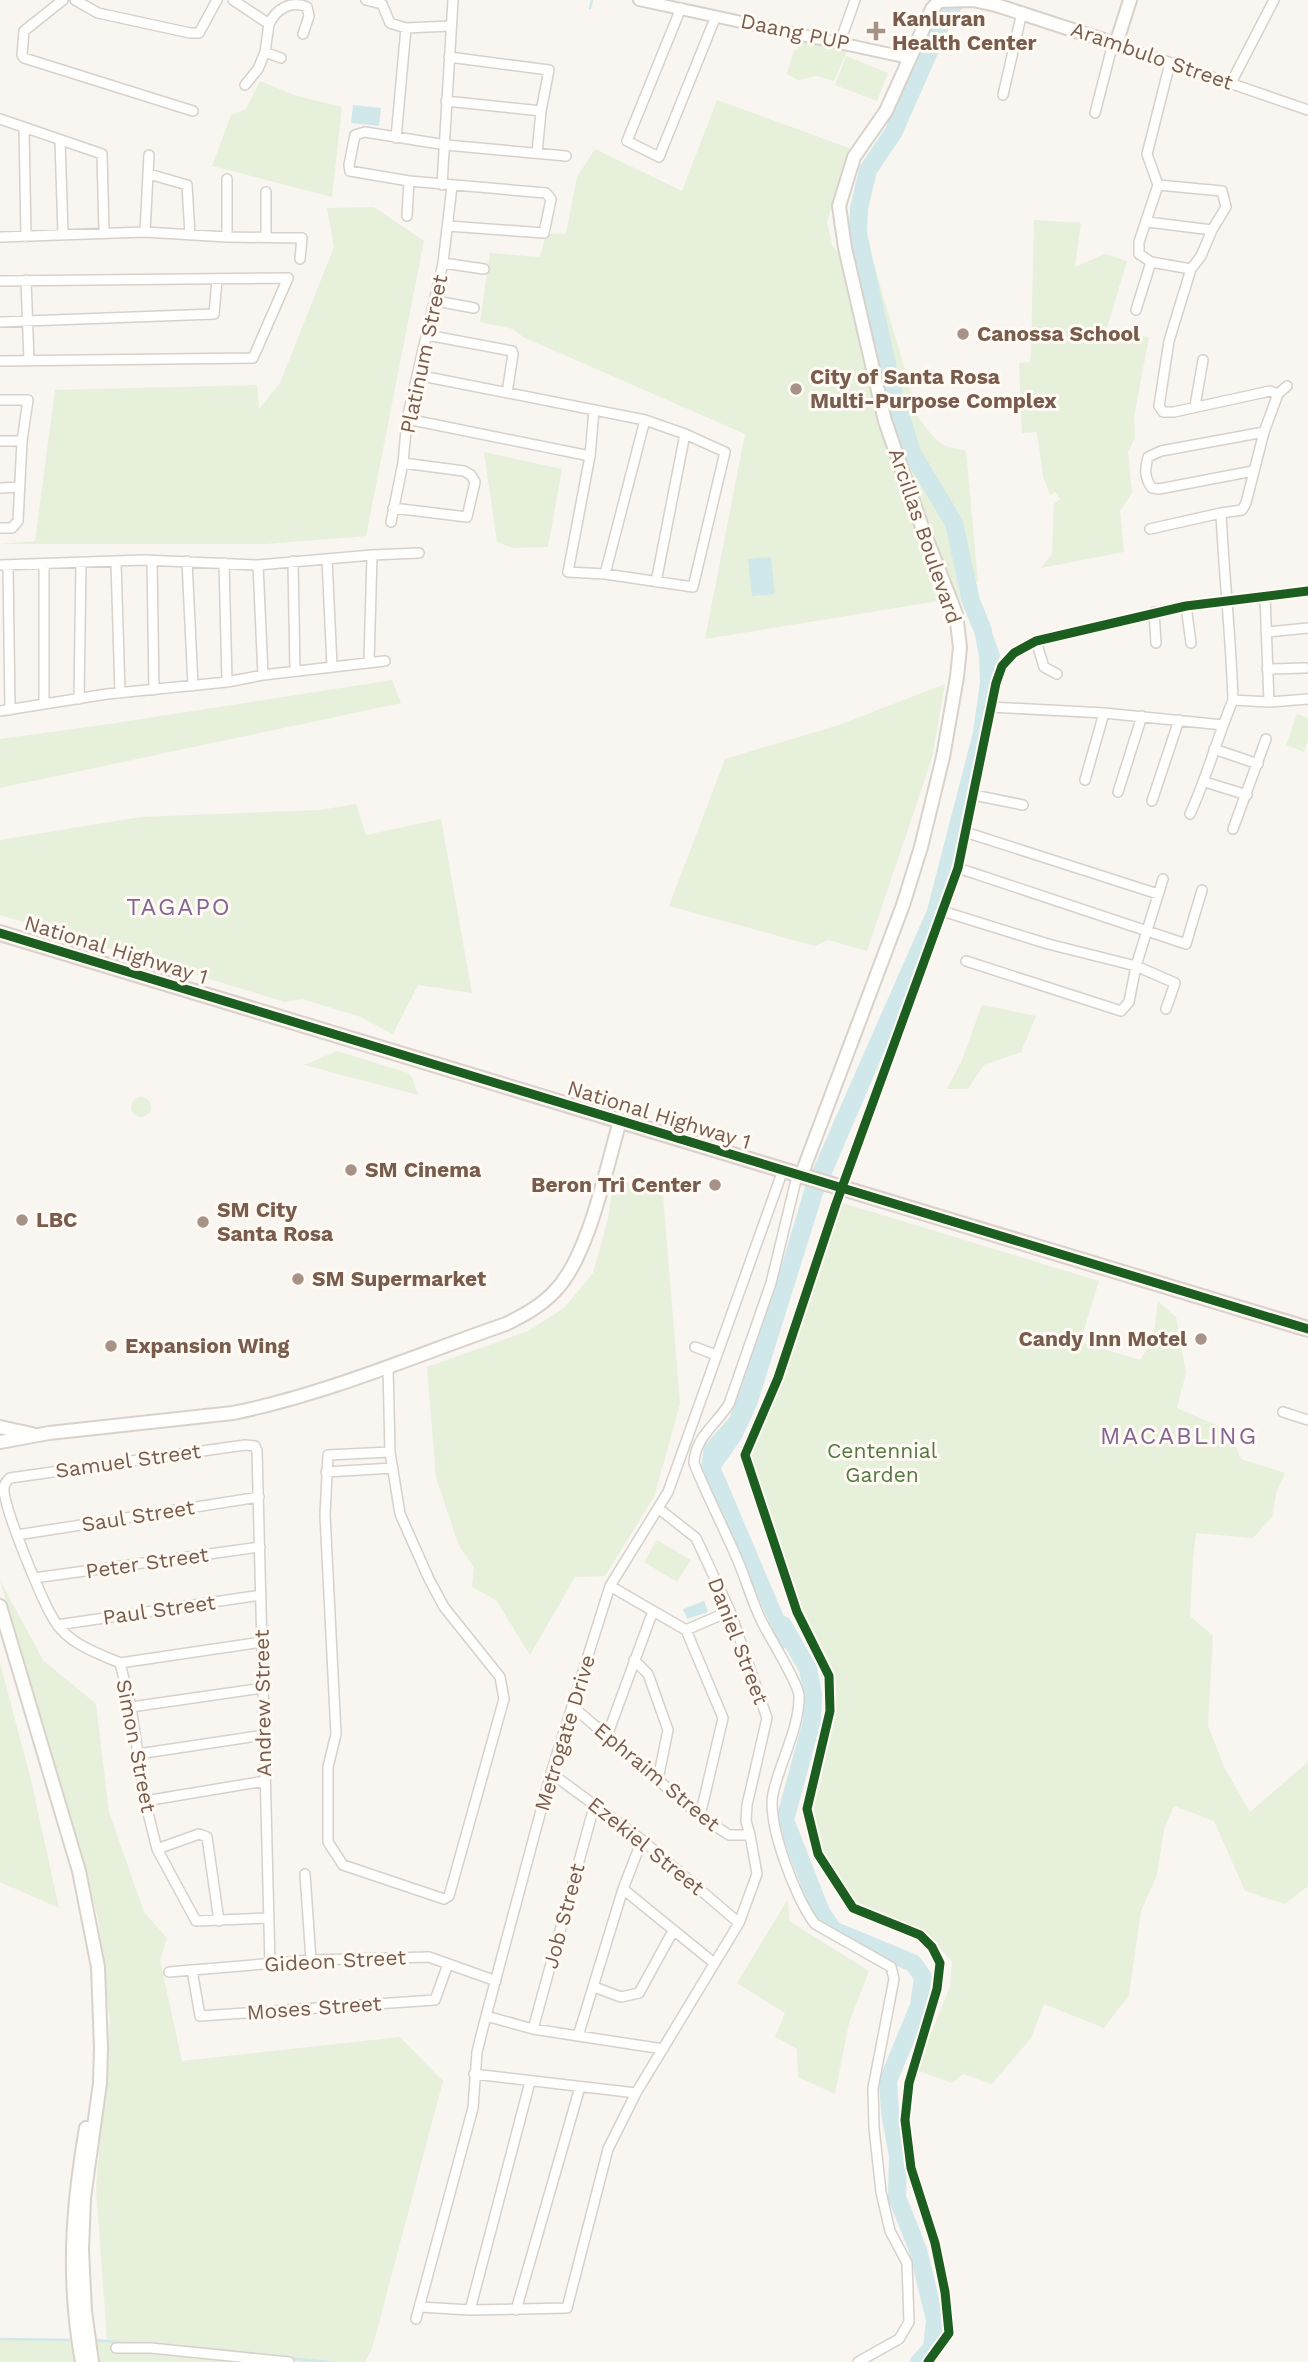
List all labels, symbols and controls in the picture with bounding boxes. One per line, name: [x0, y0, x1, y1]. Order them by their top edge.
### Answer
place label: Kanluran Health Center: [892, 6, 1037, 55]
street label: Daang PUP: [738, 8, 852, 55]
street label: Arambulo Street: [1068, 16, 1237, 95]
marker: Kanluran Health Center: [866, 21, 886, 41]
street label: Platinum Street: [395, 272, 453, 435]
place label: Canossa School: [977, 321, 1140, 346]
marker: Canossa School: [955, 326, 971, 342]
place label: City of Santa Rosa Multi-Purpose Complex: [810, 364, 1057, 413]
marker: City of Santa Rosa Multi-Purpose Complex: [788, 381, 804, 397]
street label: Arcillas Boulevard: [884, 445, 967, 627]
district label: TAGAPO: [126, 893, 232, 921]
street label: National Highway 1: [21, 910, 211, 989]
street label: National Highway 1: [564, 1075, 754, 1154]
place label: SM Cinema: [365, 1157, 482, 1182]
marker: SM Cinema: [343, 1162, 359, 1178]
place label: Beron Tri Center: [531, 1172, 701, 1197]
marker: Beron Tri Center: [707, 1177, 723, 1193]
place label: SM City Santa Rosa: [217, 1197, 334, 1246]
place label: LBC: [36, 1207, 77, 1232]
marker: LBC: [14, 1212, 30, 1228]
marker: SM City Santa Rosa: [195, 1214, 211, 1230]
place label: SM Supermarket: [312, 1266, 486, 1291]
marker: SM Supermarket: [290, 1271, 306, 1287]
place label: Candy Inn Motel: [1019, 1326, 1187, 1351]
marker: Candy Inn Motel: [1193, 1331, 1209, 1347]
place label: Expansion Wing: [125, 1333, 289, 1358]
marker: Expansion Wing: [103, 1338, 119, 1354]
district label: MACABLING: [1100, 1422, 1258, 1450]
street label: Samuel Street: [54, 1438, 202, 1483]
park label: Centennial Garden: [827, 1438, 938, 1487]
street label: Saul Street: [80, 1494, 196, 1537]
street label: Peter Street: [84, 1541, 210, 1583]
street label: Daniel Street: [703, 1574, 774, 1708]
street label: Paul Street: [101, 1589, 217, 1630]
street label: Andrew Street: [249, 1629, 276, 1777]
street label: Metrogate Drive: [529, 1652, 600, 1814]
street label: Simon Street: [111, 1677, 162, 1815]
street label: Ephraim Street: [590, 1717, 725, 1836]
street label: Ezekiel Street: [583, 1791, 710, 1900]
street label: Job Street: [537, 1860, 590, 1971]
street label: Gideon Street: [263, 1944, 407, 1977]
street label: Moses Street: [246, 1990, 382, 2025]

